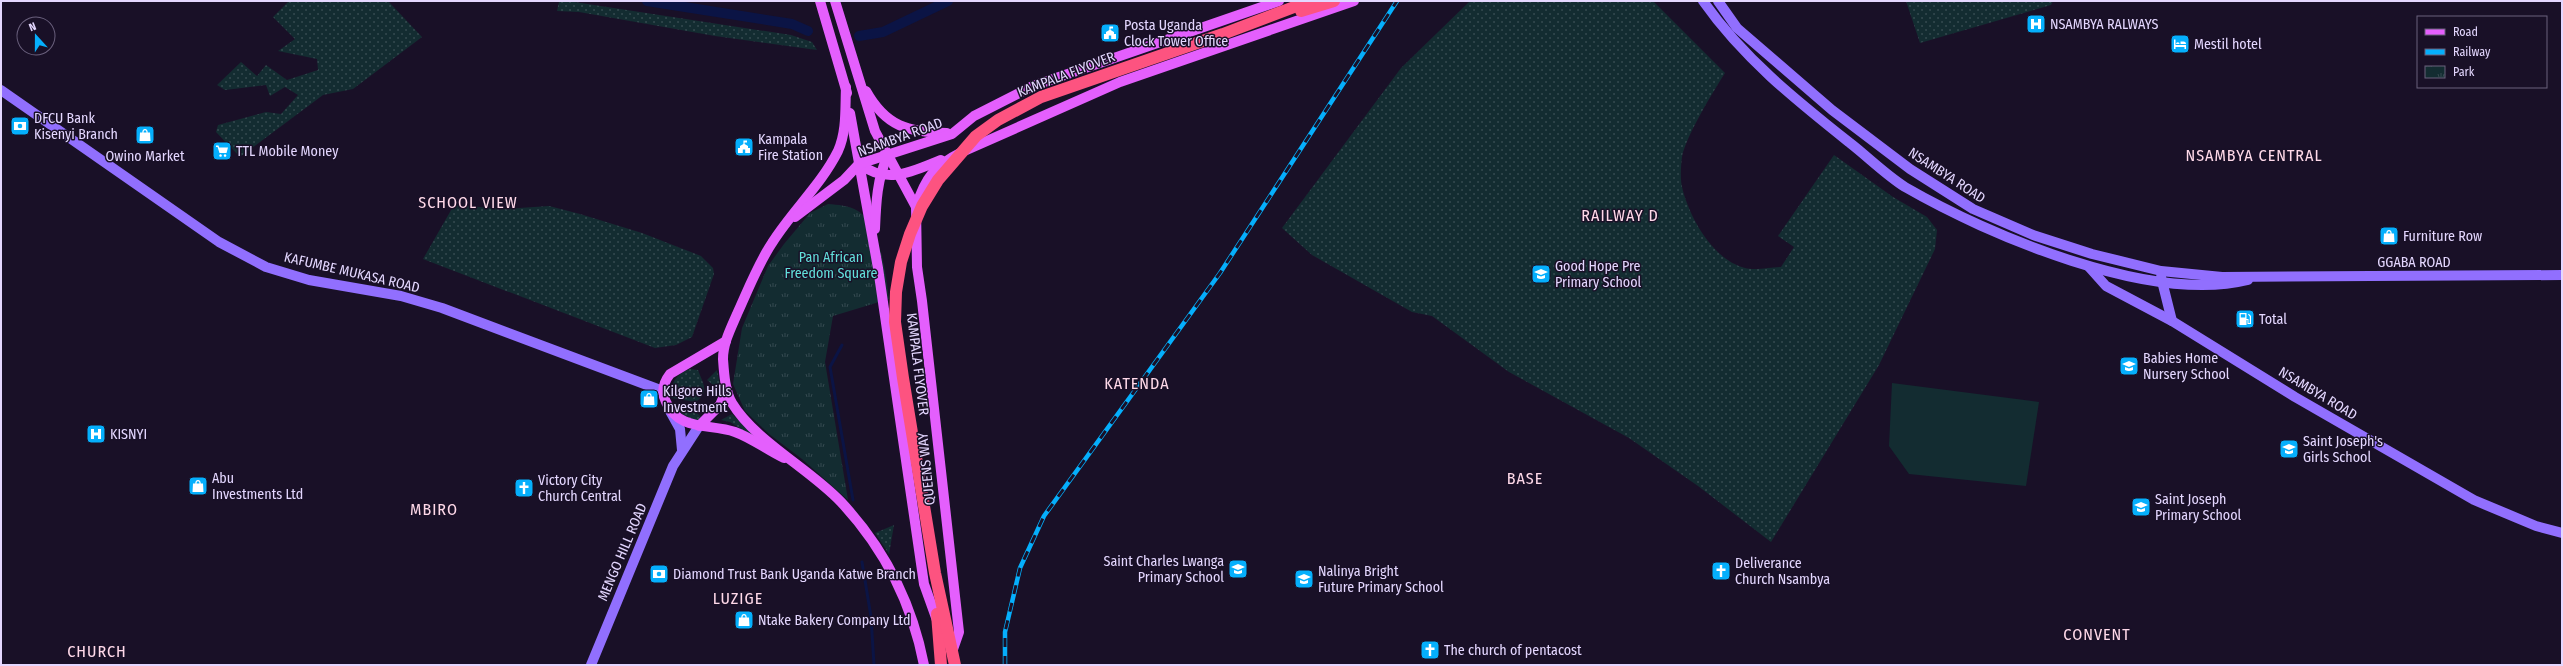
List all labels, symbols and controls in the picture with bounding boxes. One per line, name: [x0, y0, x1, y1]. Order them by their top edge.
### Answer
hospital icon: NSAMBYA RALWAYS: [2025, 13, 2047, 35]
north arrow: [16, 16, 56, 56]
place label: NSAMBYA RALWAYS: [2050, 16, 2158, 33]
legend: [2417, 16, 2547, 88]
place label: Posta Uganda Clock Tower Office: [1124, 17, 1228, 50]
text: N: [27, 20, 38, 34]
public building icon: Posta Uganda Clock Tower Office: [1099, 22, 1121, 44]
text: Road: [2453, 25, 2478, 39]
hotel icon: Mestil hotel: [2169, 33, 2191, 55]
place label: Mestil hotel: [2194, 36, 2262, 53]
text: Railway: [2453, 45, 2491, 59]
street label: KAMPALA FLYOVER: [1015, 48, 1118, 101]
text: Park: [2453, 65, 2475, 79]
place label: DFCU Bank Kisenyi Branch: [34, 110, 118, 143]
street label: NSAMBYA ROAD: [856, 114, 945, 161]
bank icon: DFCU Bank Kisenyi Branch: [9, 115, 31, 137]
shop icon: Owino Market: [134, 124, 156, 146]
place label: Kampala Fire Station: [758, 131, 823, 164]
public building icon: Kampala Fire Station: [733, 136, 755, 158]
supermarket icon: TTL Mobile Money: [211, 140, 233, 162]
place label: TTL Mobile Money: [236, 143, 339, 160]
street label: NSAMBYA ROAD: [1905, 144, 1989, 207]
district label: NSAMBYA CENTRAL: [2185, 146, 2323, 165]
place label: Owino Market: [105, 148, 185, 165]
district label: SCHOOL VIEW: [418, 193, 518, 212]
district label: RAILWAY D: [1581, 206, 1659, 225]
shop icon: Furniture Row: [2378, 225, 2400, 247]
place label: Furniture Row: [2403, 228, 2482, 245]
street label: KAFUMBE MUKASA ROAD: [282, 249, 421, 296]
park label: Pan African Freedom Square: [785, 249, 878, 282]
street label: GGABA ROAD: [2377, 254, 2451, 271]
place label: Good Hope Pre Primary School: [1555, 258, 1642, 291]
school or university icon: Good Hope Pre Primary School: [1530, 263, 1552, 285]
fuel station icon: Total: [2234, 308, 2256, 330]
place label: Total: [2259, 311, 2287, 328]
street label: KAMPALA FLYOVER: [903, 312, 932, 417]
place label: Babies Home Nursery School: [2143, 350, 2230, 383]
school or university icon: Babies Home Nursery School: [2118, 355, 2140, 377]
street label: NSAMBYA ROAD: [2275, 363, 2360, 424]
district label: KATENDA: [1104, 374, 1170, 393]
place label: Kilgore Hills Investment: [663, 383, 731, 416]
shop icon: Kilgore Hills Investment: [638, 388, 660, 410]
hospital icon: KISNYI: [85, 423, 107, 445]
place label: KISNYI: [110, 426, 147, 443]
street label: QUEENS WAY: [914, 432, 939, 506]
place label: Saint Joseph's Girls School: [2303, 433, 2383, 466]
school or university icon: Saint Joseph's Girls School: [2278, 438, 2300, 460]
district label: BASE: [1507, 469, 1543, 488]
place label: Abu Investments Ltd: [212, 470, 303, 503]
place label: Victory City Church Central: [538, 472, 622, 505]
shop icon: Abu Investments Ltd: [187, 475, 209, 497]
church icon: Victory City Church Central: [513, 477, 535, 499]
place label: Saint Joseph Primary School: [2155, 491, 2242, 524]
school or university icon: Saint Joseph Primary School: [2130, 496, 2152, 518]
district label: MBIRO: [410, 500, 458, 519]
street label: MENGO HILL ROAD: [594, 501, 651, 604]
place label: Saint Charles Lwanga Primary School: [1104, 553, 1224, 586]
place label: Deliverance Church Nsambya: [1735, 555, 1830, 588]
school or university icon: Saint Charles Lwanga Primary School: [1227, 558, 1249, 580]
church icon: Deliverance Church Nsambya: [1710, 560, 1732, 582]
bank icon: Diamond Trust Bank Uganda Katwe Branch: [648, 563, 670, 585]
place label: Nalinya Bright Future Primary School: [1318, 563, 1444, 596]
place label: Diamond Trust Bank Uganda Katwe Branch: [673, 566, 916, 583]
school or university icon: Nalinya Bright Future Primary School: [1293, 568, 1315, 590]
district label: LUZIGE: [713, 589, 763, 608]
shop icon: Ntake Bakery Company Ltd: [733, 609, 755, 631]
place label: Ntake Bakery Company Ltd: [758, 612, 910, 629]
district label: CONVENT: [2063, 625, 2131, 644]
church icon: The church of pentacost: [1419, 639, 1441, 661]
district label: CHURCH: [67, 642, 127, 661]
place label: The church of pentacost: [1444, 642, 1582, 659]

